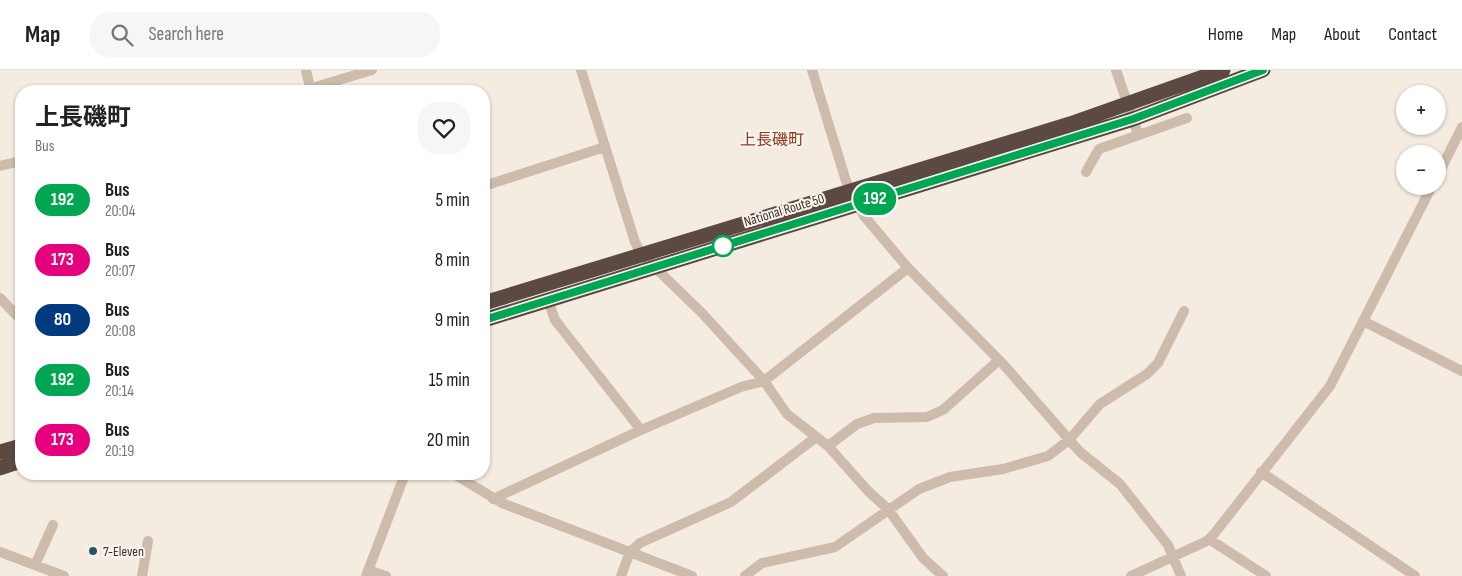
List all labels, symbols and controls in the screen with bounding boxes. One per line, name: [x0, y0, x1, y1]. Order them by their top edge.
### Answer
search box: [90, 12, 440, 57]
text: Map: [25, 20, 60, 49]
icon: search: [108, 21, 136, 49]
text: Search here: [148, 23, 224, 46]
text: Home: [1208, 24, 1243, 45]
text: Map: [1271, 24, 1296, 45]
text: About: [1324, 24, 1360, 45]
text: Contact: [1388, 24, 1437, 45]
map controls: [1396, 85, 1446, 195]
button: +: [1396, 85, 1446, 135]
button: heart: [418, 102, 470, 154]
text: 上長磯町: [35, 103, 131, 132]
district label: 上長磯町: [740, 131, 804, 150]
text: Bus: [35, 137, 55, 156]
button: −: [1396, 145, 1446, 195]
text: Bus: [105, 179, 130, 202]
line badge: 192: [846, 183, 904, 215]
text: 192: [863, 188, 887, 209]
text: 192: [51, 189, 74, 210]
text: 5 min: [435, 189, 470, 212]
street label: National Route 50: [742, 190, 826, 230]
text: 20:04: [105, 202, 135, 221]
unlabelled marker: [712, 235, 734, 257]
text: Bus: [105, 239, 130, 262]
text: 173: [51, 249, 74, 270]
text: 8 min: [435, 249, 470, 272]
text: 20:07: [105, 262, 135, 281]
text: Bus: [105, 299, 130, 322]
text: 80: [54, 309, 71, 330]
text: 9 min: [435, 309, 470, 332]
text: 20:08: [105, 322, 136, 341]
text: Bus: [105, 359, 130, 382]
text: 192: [51, 369, 74, 390]
text: 15 min: [429, 369, 470, 392]
text: 20:14: [105, 382, 134, 401]
text: Bus: [105, 419, 130, 442]
text: 173: [51, 429, 74, 450]
text: 20 min: [427, 429, 470, 452]
text: 20:19: [105, 442, 134, 461]
place label: 7-Eleven: [103, 543, 144, 560]
marker: 7-Eleven: [87, 545, 99, 557]

